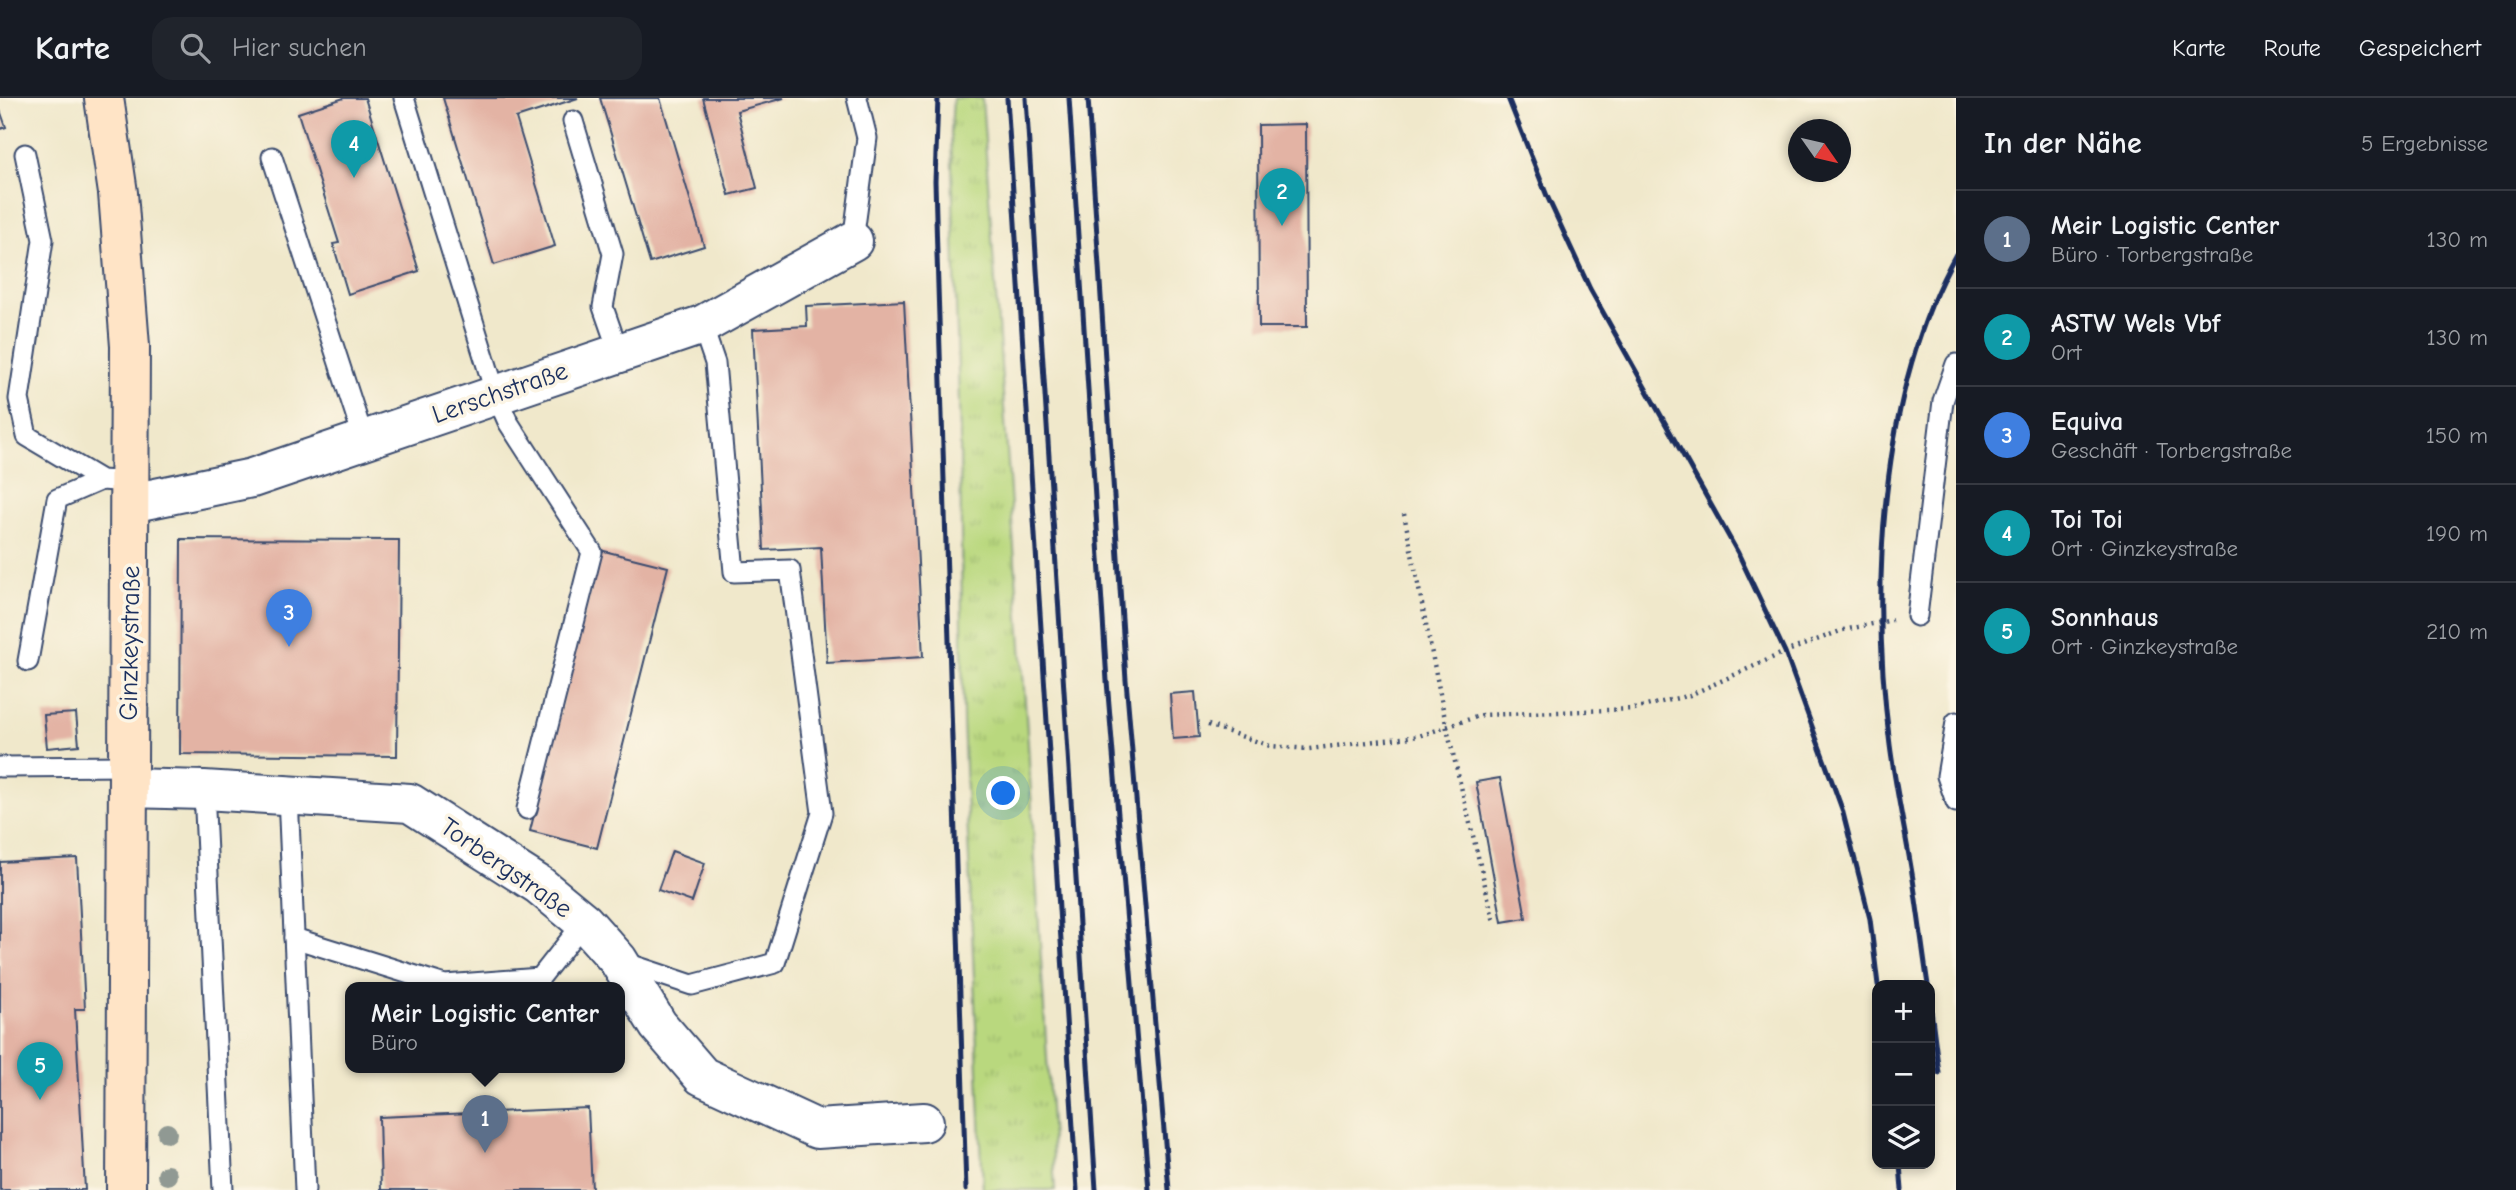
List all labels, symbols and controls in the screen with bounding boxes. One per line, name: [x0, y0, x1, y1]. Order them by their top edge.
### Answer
search box: [152, 17, 642, 80]
text: Karte: [35, 29, 110, 67]
icon: search: [176, 29, 214, 67]
text: Hier suchen: [232, 33, 367, 63]
text: Karte: [2172, 34, 2226, 62]
text: Route: [2264, 34, 2321, 62]
text: Gespeichert: [2359, 34, 2481, 62]
north arrow: [1788, 119, 1851, 182]
pin: 4: [331, 120, 377, 178]
text: In der Nähe: [1984, 126, 2142, 161]
text: 5 Ergebnisse: [2361, 130, 2488, 157]
pin: 2: [1259, 168, 1305, 226]
text: Meir Logistic Center: [2051, 211, 2279, 241]
text: 1: [2002, 226, 2012, 253]
text: 130 m: [2427, 226, 2488, 253]
text: Büro · Torbergstraße: [2051, 241, 2253, 268]
text: ASTW Wels Vbf: [2051, 309, 2220, 339]
text: 2: [2001, 324, 2013, 351]
text: 130 m: [2427, 324, 2488, 351]
text: Ort: [2051, 339, 2082, 366]
street label: Lerschstraße: [428, 356, 572, 430]
text: Equiva: [2051, 407, 2123, 437]
text: 3: [2001, 422, 2013, 449]
text: 150 m: [2426, 422, 2488, 449]
text: Geschäft · Torbergstraße: [2051, 437, 2292, 464]
text: Toi Toi: [2051, 505, 2123, 535]
text: 4: [2002, 520, 2012, 547]
text: 190 m: [2426, 520, 2488, 547]
text: Ort · Ginzkeystraße: [2051, 535, 2238, 562]
street label: Ginzkeystraße: [114, 565, 146, 721]
pin: 3: [266, 589, 312, 647]
text: Sonnhaus: [2051, 603, 2158, 633]
text: 5: [2001, 618, 2013, 645]
text: 210 m: [2426, 618, 2488, 645]
text: Ort · Ginzkeystraße: [2051, 633, 2238, 660]
your location: [986, 776, 1020, 810]
street label: Torbergstraße: [434, 812, 578, 924]
map controls: [1872, 980, 1935, 1169]
button: +: [1872, 980, 1935, 1043]
popup: [345, 982, 625, 1073]
text: Meir Logistic Center: [371, 999, 599, 1029]
text: Büro: [371, 1029, 418, 1056]
pin: 5: [17, 1042, 63, 1100]
button: −: [1872, 1043, 1935, 1106]
pin: 1: [462, 1095, 508, 1153]
button: layers: [1872, 1106, 1935, 1169]

